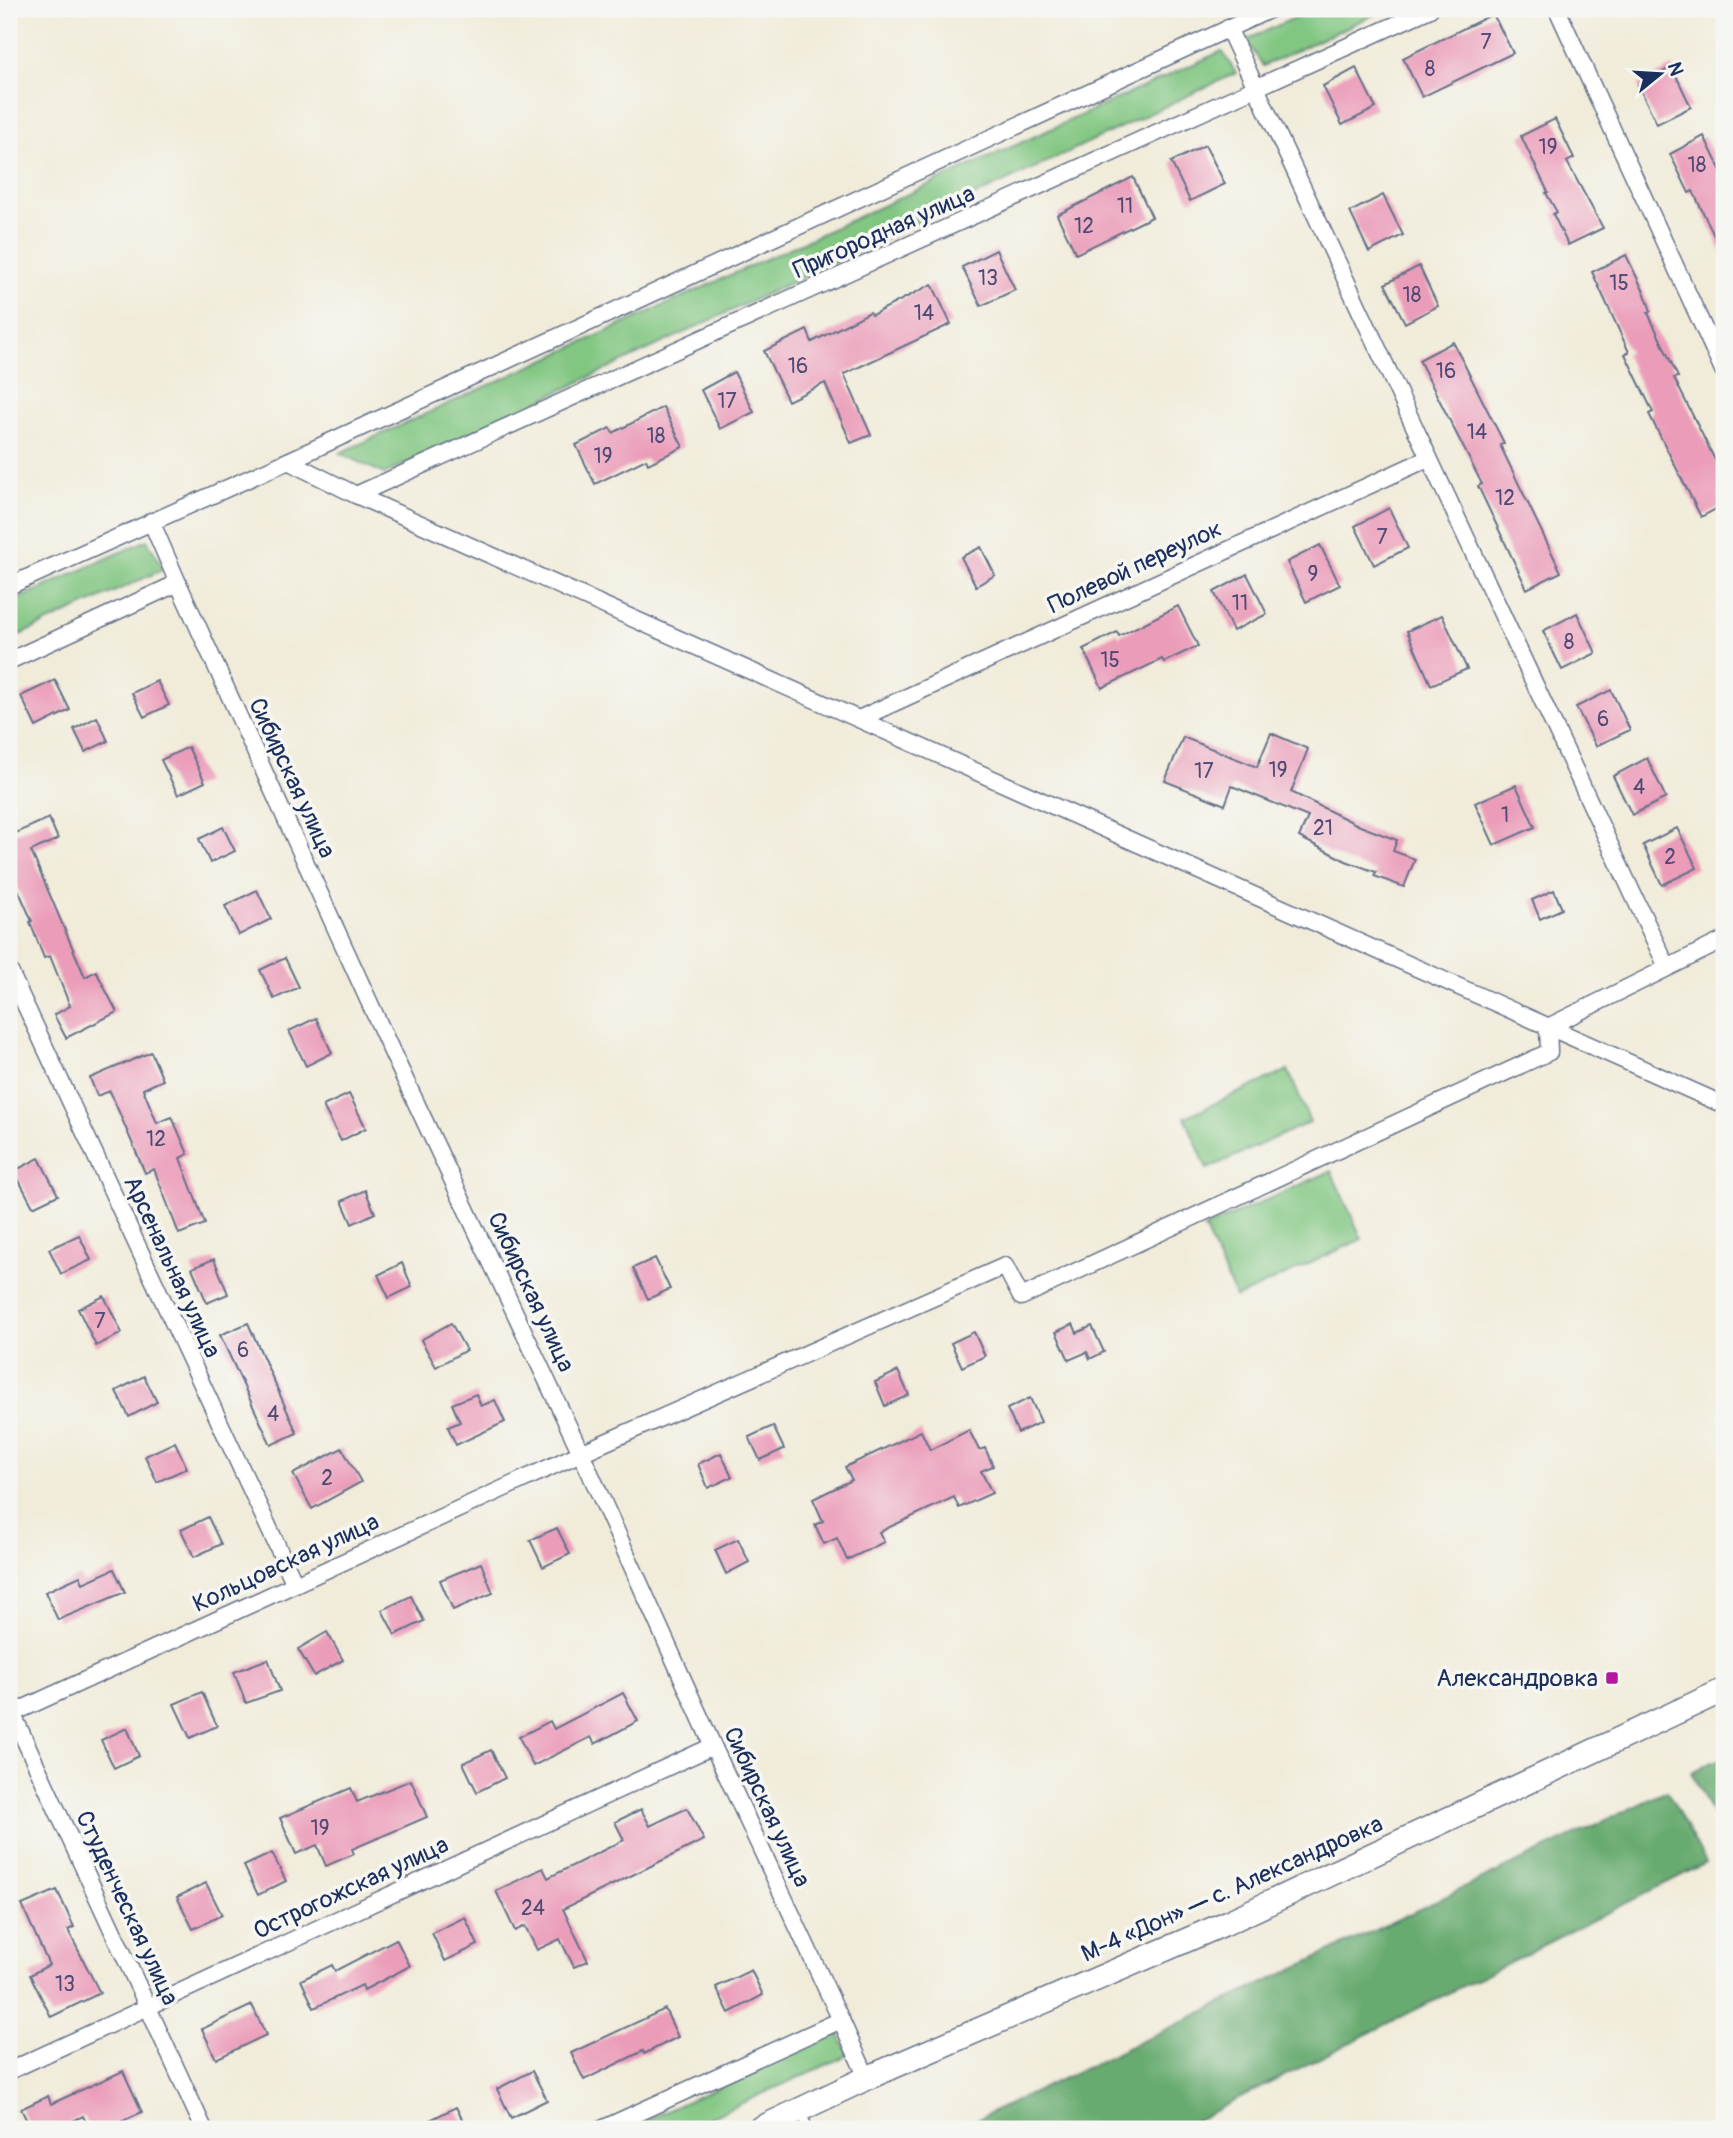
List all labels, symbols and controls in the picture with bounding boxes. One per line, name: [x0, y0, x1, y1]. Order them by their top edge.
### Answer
house number: 7: [1480, 29, 1492, 56]
north arrow: [1624, 38, 1694, 108]
house number: 8: [1425, 56, 1435, 83]
text: N: [1662, 59, 1689, 79]
house number: 19: [1538, 134, 1558, 161]
house number: 18: [1688, 152, 1706, 179]
street label: Пригородная улица: [789, 179, 979, 285]
house number: 11: [1117, 193, 1133, 220]
house number: 12: [1074, 213, 1094, 240]
house number: 13: [978, 265, 998, 292]
house number: 15: [1609, 270, 1629, 297]
house number: 18: [1403, 282, 1421, 309]
house number: 14: [914, 300, 934, 327]
house number: 16: [788, 353, 808, 380]
house number: 16: [1436, 358, 1456, 385]
house number: 17: [717, 388, 737, 415]
house number: 14: [1467, 419, 1487, 446]
house number: 18: [647, 423, 665, 450]
house number: 19: [593, 443, 613, 470]
house number: 12: [1495, 485, 1515, 512]
street label: Полевой переулок: [1043, 514, 1227, 620]
house number: 7: [1376, 524, 1388, 551]
house number: 9: [1308, 561, 1318, 588]
house number: 11: [1232, 590, 1248, 617]
house number: 8: [1564, 629, 1574, 656]
house number: 15: [1100, 647, 1120, 674]
street label: Сибирская улица: [242, 693, 342, 863]
house number: 6: [1597, 706, 1609, 733]
house number: 19: [1268, 757, 1288, 784]
house number: 17: [1194, 758, 1214, 785]
house number: 4: [1633, 774, 1645, 801]
house number: 1: [1501, 802, 1509, 829]
house number: 21: [1313, 815, 1333, 842]
house number: 2: [1664, 844, 1676, 871]
house number: 12: [146, 1126, 166, 1153]
street label: Арсенальная улица: [117, 1172, 227, 1362]
street label: Сибирская улица: [481, 1207, 581, 1377]
house number: 7: [94, 1308, 106, 1335]
house number: 6: [237, 1337, 249, 1364]
house number: 4: [267, 1401, 279, 1428]
house number: 2: [321, 1465, 333, 1492]
street label: Кольцовская улица: [188, 1507, 384, 1619]
place label: Александровка: [1436, 1664, 1598, 1693]
marker: Александровка: [1604, 1670, 1620, 1686]
street label: Сибирская улица: [717, 1722, 817, 1892]
street label: Студенческая улица: [69, 1806, 185, 2010]
street label: М-4 «Дон» — с. Александровка: [1077, 1809, 1387, 1969]
house number: 19: [310, 1815, 330, 1842]
street label: Острогожская улица: [249, 1830, 453, 1946]
house number: 24: [521, 1895, 545, 1922]
house number: 13: [55, 1971, 75, 1998]

